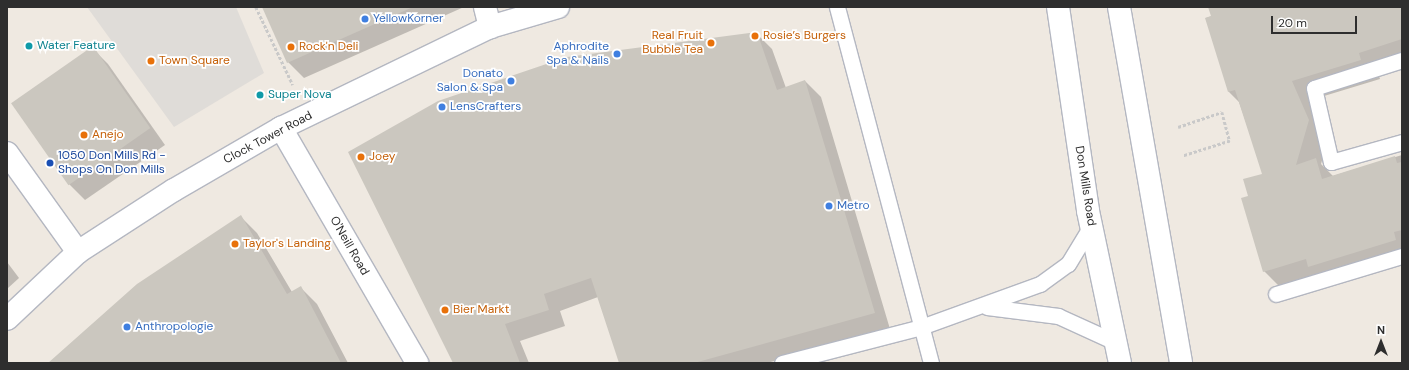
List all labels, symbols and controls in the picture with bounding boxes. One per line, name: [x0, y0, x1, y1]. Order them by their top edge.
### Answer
scale bar: [1273, 8, 1359, 34]
place label: YellowKorner: [373, 12, 443, 26]
marker: YellowKorner: [360, 14, 370, 24]
text: 20 m: [1278, 15, 1307, 31]
place label: Real Fruit Bubble Tea: [642, 29, 703, 57]
place label: Rosie’s Burgers: [763, 29, 846, 43]
marker: Rosie’s Burgers: [750, 31, 760, 41]
marker: Real Fruit Bubble Tea: [706, 38, 716, 48]
place label: Water Feature: [37, 39, 115, 53]
place label: Rock'n Deli: [299, 40, 358, 54]
place label: Aphrodite Spa & Nails: [546, 40, 609, 68]
marker: Water Feature: [24, 41, 34, 51]
marker: Rock'n Deli: [286, 42, 296, 52]
marker: Aphrodite Spa & Nails: [612, 49, 622, 59]
place label: Town Square: [159, 54, 230, 68]
marker: Town Square: [146, 56, 156, 66]
place label: Donato Salon & Spa: [437, 67, 503, 95]
marker: Donato Salon & Spa: [506, 76, 516, 86]
place label: Super Nova: [268, 88, 331, 102]
marker: Super Nova: [255, 90, 265, 100]
place label: LensCrafters: [450, 100, 521, 114]
marker: LensCrafters: [437, 102, 447, 112]
street label: Clock Tower Road: [221, 109, 315, 167]
place label: Anejo: [92, 128, 124, 142]
marker: Anejo: [79, 130, 89, 140]
street label: Don Mills Road: [1072, 145, 1098, 227]
place label: 1050 Don Mills Rd - Shops On Don Mills: [58, 149, 166, 177]
place label: Joey: [369, 150, 395, 164]
marker: Joey: [356, 152, 366, 162]
marker: 1050 Don Mills Rd - Shops On Don Mills: [45, 158, 55, 168]
place label: Metro: [837, 199, 870, 213]
marker: Metro: [824, 201, 834, 211]
street label: O'Neill Road: [326, 214, 372, 278]
place label: Taylor's Landing: [243, 237, 331, 251]
marker: Taylor's Landing: [230, 239, 240, 249]
place label: Bier Markt: [453, 303, 509, 317]
marker: Bier Markt: [440, 305, 450, 315]
place label: Anthropologie: [135, 320, 213, 334]
marker: Anthropologie: [122, 322, 132, 332]
north arrow: [1361, 322, 1401, 362]
text: N: [1377, 323, 1385, 337]

